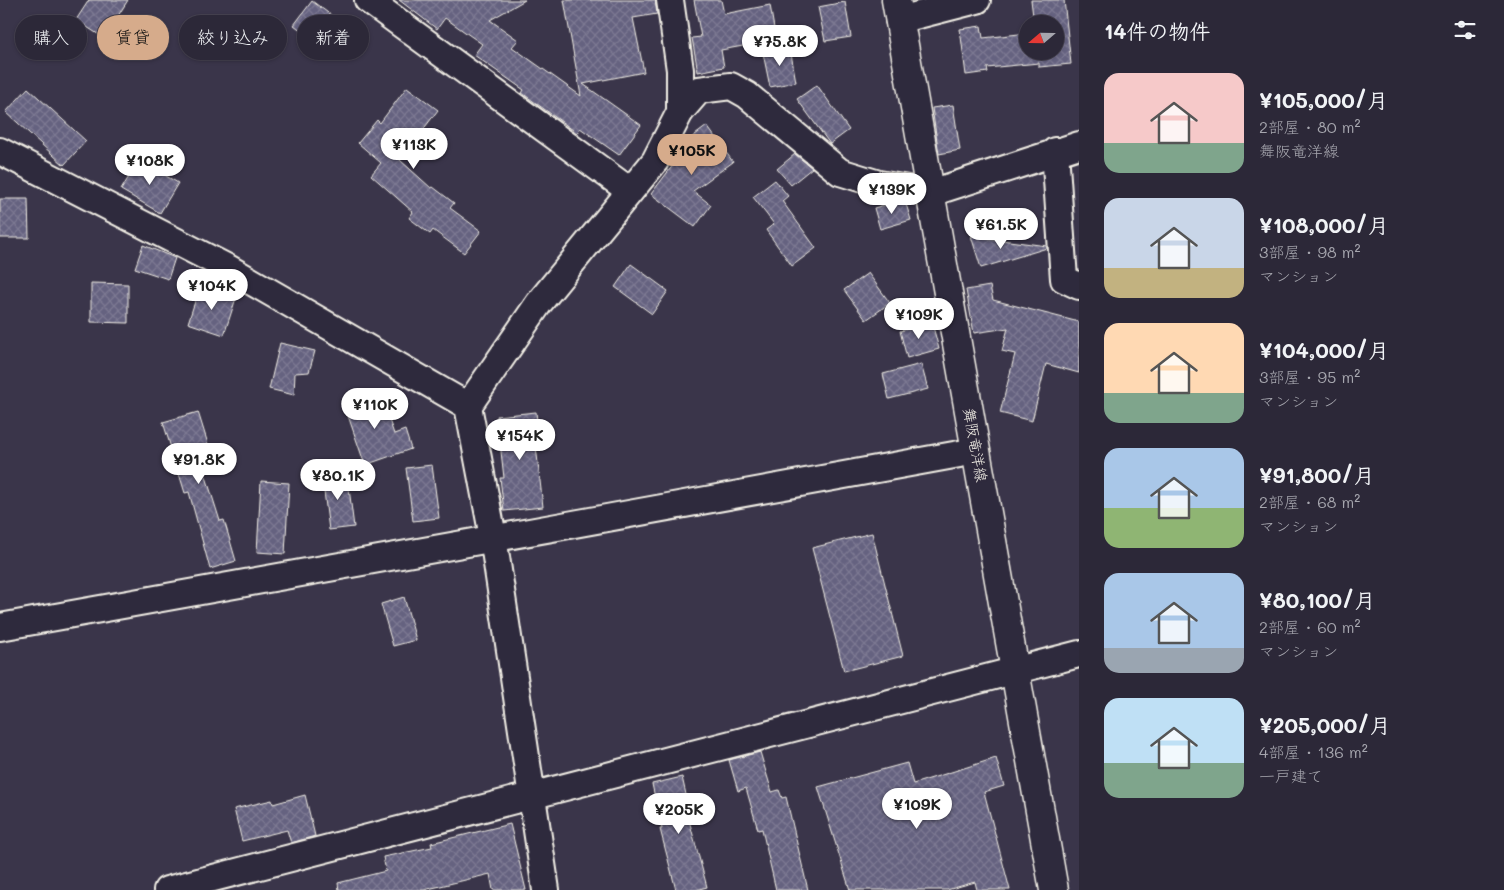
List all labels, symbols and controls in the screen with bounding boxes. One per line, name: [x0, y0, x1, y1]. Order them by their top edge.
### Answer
chip: 購入: [15, 15, 87, 60]
chip: 賃貸: [97, 15, 169, 60]
chip: 絞り込み: [179, 15, 287, 60]
chip: 新着: [297, 15, 369, 60]
north arrow: [1019, 15, 1064, 60]
map controls: [1019, 15, 1064, 60]
icon: filters: [1451, 16, 1479, 44]
text: 14件の物件: [1104, 17, 1211, 44]
pin: ¥75.8K: [739, 24, 821, 67]
text: ¥75.8K: [753, 30, 807, 51]
text: ¥105,000/月: [1259, 86, 1388, 113]
icon: home: [1144, 93, 1204, 153]
text: 2部屋 · 80 m²: [1259, 116, 1361, 137]
pin: ¥113K: [379, 128, 449, 170]
text: ¥113K: [392, 133, 436, 154]
pin: ¥105K: [657, 134, 727, 176]
text: ¥105K: [668, 139, 716, 160]
text: 舞阪竜洋線: [1259, 140, 1339, 161]
pin: ¥108K: [115, 144, 185, 186]
text: ¥108K: [126, 149, 174, 170]
pin: ¥139K: [857, 172, 927, 215]
text: ¥139K: [868, 178, 916, 199]
pin: ¥61.5K: [960, 208, 1042, 250]
text: ¥108,000/月: [1259, 211, 1389, 238]
text: ¥61.5K: [975, 213, 1027, 234]
icon: home: [1144, 218, 1204, 278]
text: 3部屋 · 98 m²: [1259, 241, 1361, 262]
text: マンション: [1259, 265, 1338, 286]
pin: ¥104K: [177, 268, 247, 311]
text: ¥104K: [188, 274, 236, 295]
pin: ¥109K: [884, 298, 954, 340]
text: ¥109K: [895, 303, 943, 324]
text: ¥104,000/月: [1259, 336, 1389, 363]
icon: home: [1144, 343, 1204, 403]
text: 3部屋 · 95 m²: [1259, 366, 1360, 387]
pin: ¥110K: [340, 388, 410, 430]
text: マンション: [1259, 390, 1338, 411]
text: ¥110K: [352, 393, 398, 414]
street label: 舞阪竜洋線: [960, 406, 992, 484]
pin: ¥154K: [485, 418, 555, 461]
text: ¥154K: [496, 424, 544, 445]
pin: ¥91.8K: [158, 442, 240, 485]
text: ¥91.8K: [173, 448, 225, 469]
pin: ¥80.1K: [297, 458, 379, 501]
text: ¥91,800/月: [1259, 461, 1374, 488]
text: ¥80.1K: [311, 464, 365, 485]
icon: home: [1144, 468, 1204, 528]
text: 2部屋 · 68 m²: [1259, 491, 1360, 512]
text: マンション: [1259, 515, 1338, 536]
text: ¥80,100/月: [1259, 586, 1375, 613]
icon: home: [1144, 593, 1204, 653]
text: 2部屋 · 60 m²: [1259, 616, 1361, 637]
text: マンション: [1259, 640, 1338, 661]
text: ¥205,000/月: [1259, 711, 1390, 738]
icon: home: [1144, 718, 1204, 778]
text: 4部屋 · 136 m²: [1259, 741, 1368, 762]
text: 一戸建て: [1259, 765, 1323, 786]
pin: ¥109K: [882, 788, 952, 830]
pin: ¥205K: [644, 792, 714, 835]
text: ¥109K: [893, 793, 941, 814]
text: ¥205K: [654, 798, 704, 819]

